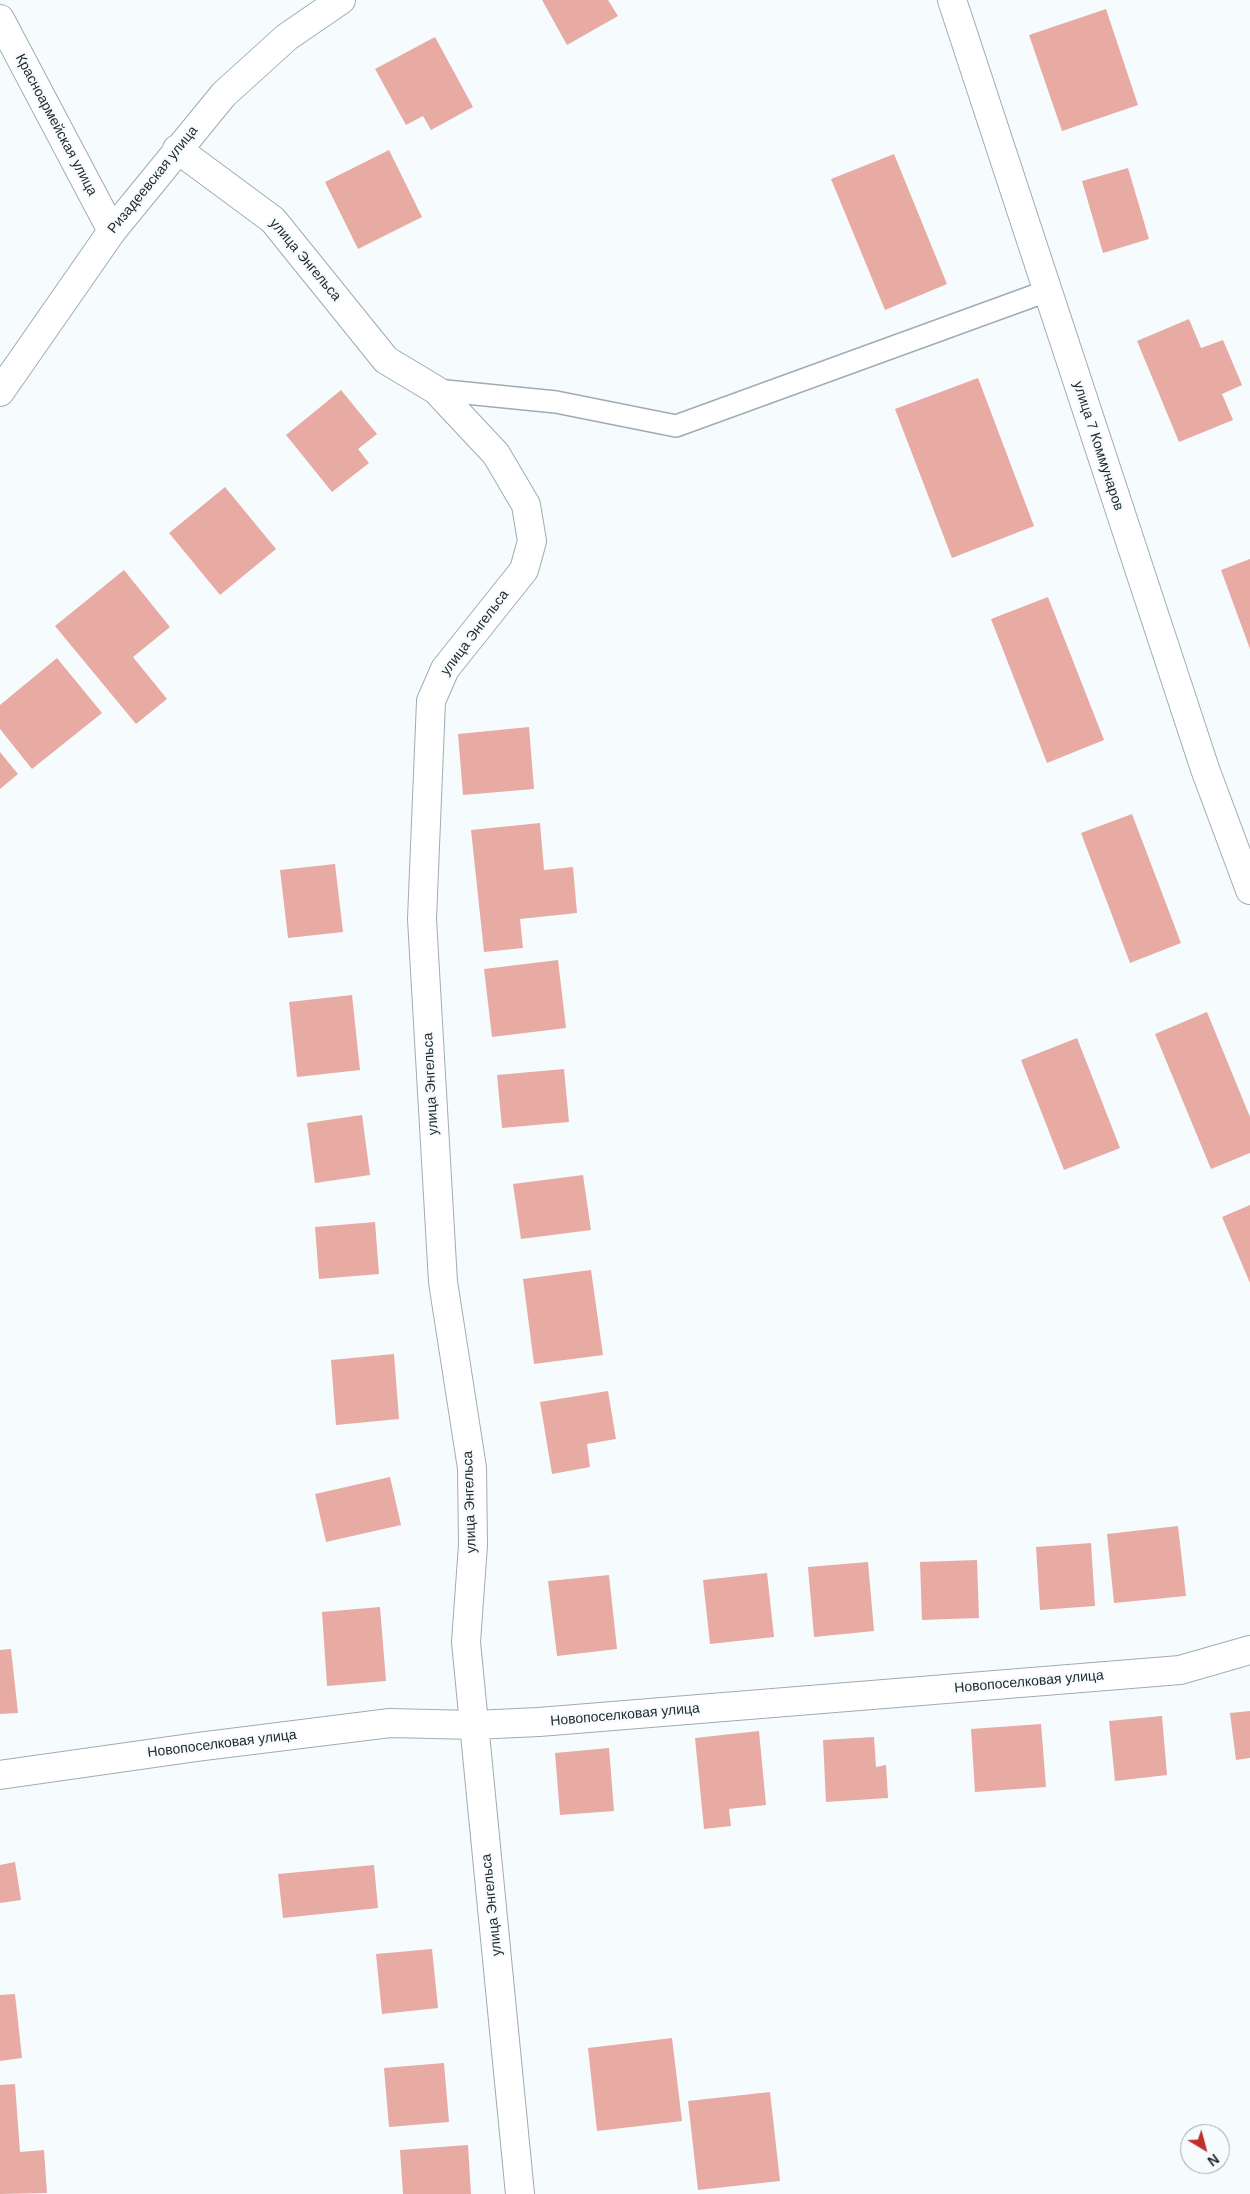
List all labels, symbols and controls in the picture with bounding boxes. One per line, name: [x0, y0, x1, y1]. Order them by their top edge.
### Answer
street label: Красноармейская улица: [11, 51, 101, 199]
street label: Ризадеевская улица: [104, 123, 202, 237]
street label: улица Энгельса: [266, 215, 344, 305]
street label: улица 7 Коммунаров: [1069, 379, 1127, 513]
street label: улица Энгельса: [437, 587, 513, 679]
street label: улица Энгельса: [420, 1032, 442, 1136]
street label: улица Энгельса: [460, 1450, 480, 1554]
street label: Новопоселковая улица: [954, 1667, 1104, 1697]
street label: Новопоселковая улица: [550, 1700, 700, 1730]
street label: Новопоселковая улица: [147, 1727, 297, 1761]
street label: улица Энгельса: [478, 1853, 506, 1957]
north arrow: [1180, 2124, 1230, 2174]
text: N: [1205, 2151, 1222, 2170]

